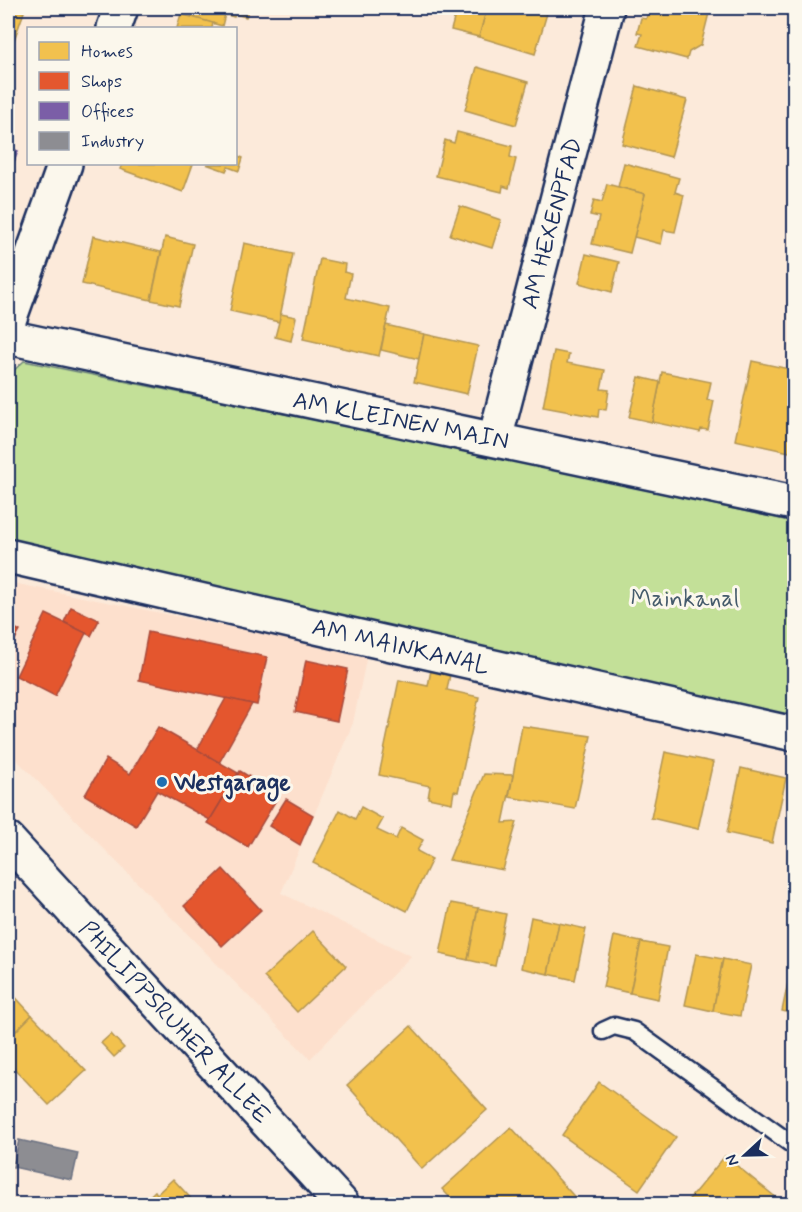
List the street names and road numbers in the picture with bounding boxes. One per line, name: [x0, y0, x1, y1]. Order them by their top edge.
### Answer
street label: AM HEXENPFAD: [515, 134, 590, 313]
street label: AM KLEINEN MAIN: [290, 385, 511, 458]
street label: AM MAINKANAL: [309, 612, 493, 683]
street label: PHILIPPSRUHER ALLEE: [71, 915, 276, 1131]

